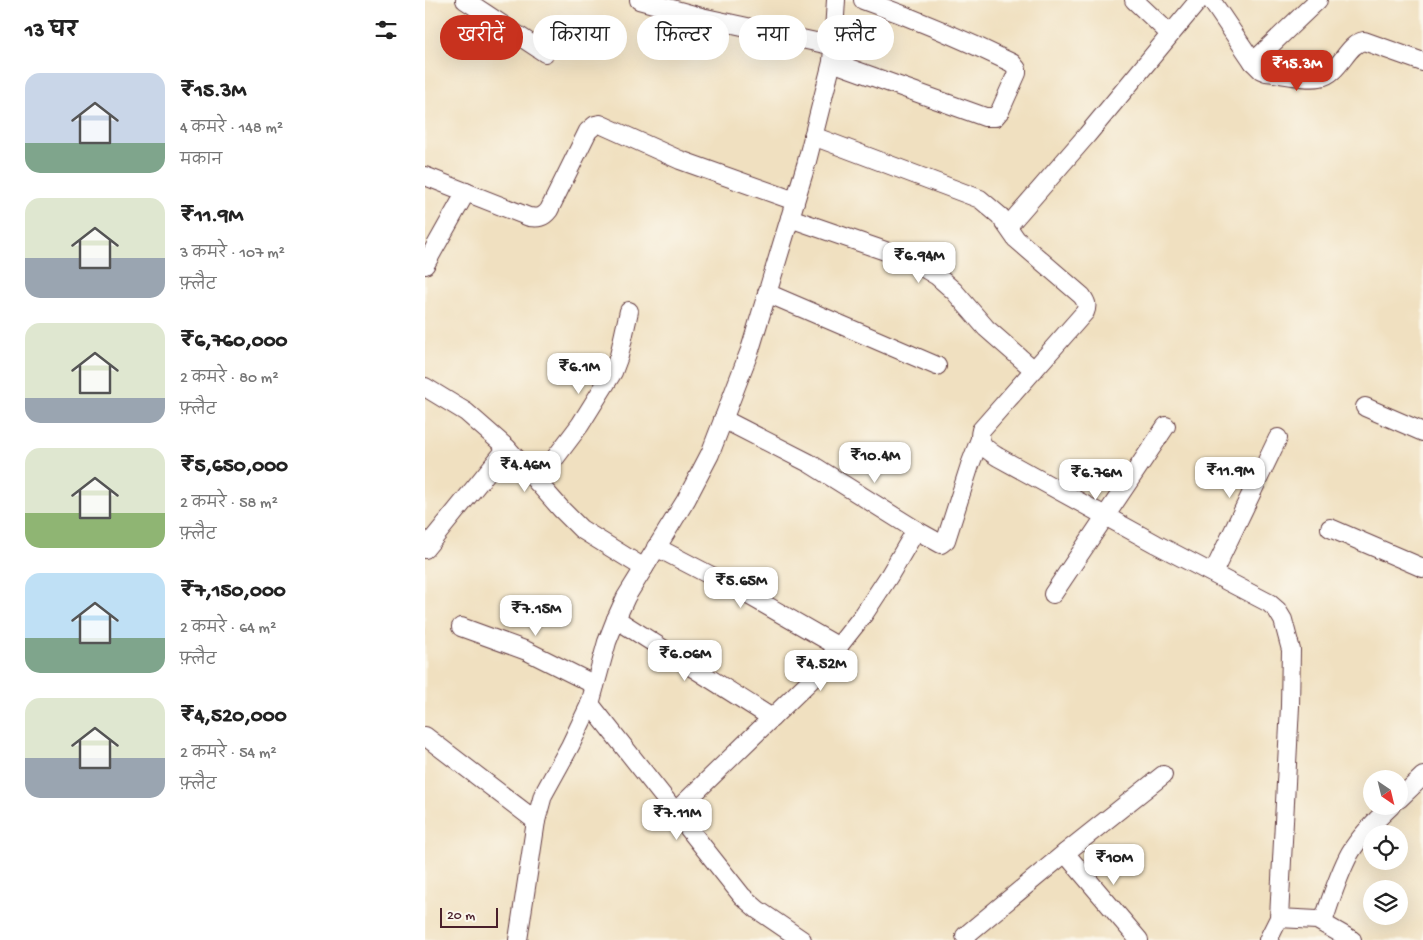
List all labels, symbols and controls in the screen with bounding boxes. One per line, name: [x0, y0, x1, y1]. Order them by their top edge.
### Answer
chip: खरीदें: [440, 15, 523, 60]
chip: किराया: [533, 15, 627, 60]
chip: फ़िल्टर: [637, 15, 729, 60]
chip: नया: [739, 15, 807, 60]
chip: फ़्लैट: [817, 15, 894, 60]
icon: filters: [372, 16, 400, 44]
text: 13 घर: [25, 20, 77, 45]
pin: ₹15.3M: [1256, 49, 1338, 92]
text: ₹15.3M: [1272, 56, 1322, 75]
text: ₹15.3M: [180, 80, 246, 105]
icon: home: [65, 93, 125, 153]
text: 4 कमरे · 148 m²: [180, 120, 283, 139]
text: मकान: [180, 152, 222, 171]
text: ₹11.9M: [180, 205, 243, 230]
icon: home: [65, 218, 125, 278]
pin: ₹6.94M: [878, 242, 960, 284]
text: 3 कमरे · 107 m²: [180, 245, 285, 264]
text: ₹6.94M: [894, 248, 944, 267]
text: फ़्लैट: [180, 277, 216, 296]
text: ₹6,760,000: [180, 330, 288, 355]
icon: home: [65, 343, 125, 403]
pin: ₹6.1M: [544, 352, 614, 395]
text: ₹6.1M: [558, 359, 600, 378]
text: 2 कमरे · 80 m²: [180, 370, 278, 389]
text: फ़्लैट: [180, 402, 216, 421]
pin: ₹10.4M: [834, 442, 916, 484]
text: ₹10.4M: [850, 448, 900, 467]
pin: ₹4.46M: [484, 450, 566, 493]
text: ₹5,650,000: [180, 455, 288, 480]
pin: ₹11.9M: [1189, 456, 1271, 499]
text: ₹4.46M: [500, 457, 550, 476]
pin: ₹6.76M: [1055, 458, 1137, 501]
text: ₹11.9M: [1206, 463, 1254, 482]
text: ₹6.76M: [1070, 465, 1122, 484]
icon: home: [65, 468, 125, 528]
text: 2 कमरे · 58 m²: [180, 495, 278, 514]
text: फ़्लैट: [180, 527, 216, 546]
pin: ₹5.65M: [700, 566, 782, 609]
text: ₹5.65M: [715, 573, 767, 592]
text: ₹7,150,000: [180, 580, 286, 605]
icon: home: [65, 593, 125, 653]
pin: ₹7.15M: [495, 594, 577, 637]
text: ₹7.15M: [511, 601, 561, 620]
text: 2 कमरे · 64 m²: [180, 620, 276, 639]
pin: ₹6.06M: [644, 640, 726, 682]
text: ₹6.06M: [659, 646, 711, 665]
pin: ₹4.52M: [780, 650, 862, 692]
text: फ़्लैट: [180, 652, 216, 671]
text: ₹4.52M: [796, 656, 846, 675]
text: ₹4,520,000: [180, 705, 287, 730]
icon: home: [65, 718, 125, 778]
text: 2 कमरे · 54 m²: [180, 745, 277, 764]
north arrow: [1363, 770, 1407, 815]
map controls: [1363, 770, 1408, 925]
text: फ़्लैट: [180, 777, 216, 796]
pin: ₹7.11M: [636, 798, 718, 841]
text: ₹7.11M: [653, 805, 701, 824]
button: locate: [1363, 825, 1408, 870]
pin: ₹10M: [1084, 844, 1144, 886]
text: ₹10M: [1095, 850, 1133, 869]
button: layers: [1363, 880, 1408, 925]
scale bar: [440, 905, 497, 928]
text: 20 m: [447, 908, 475, 925]

